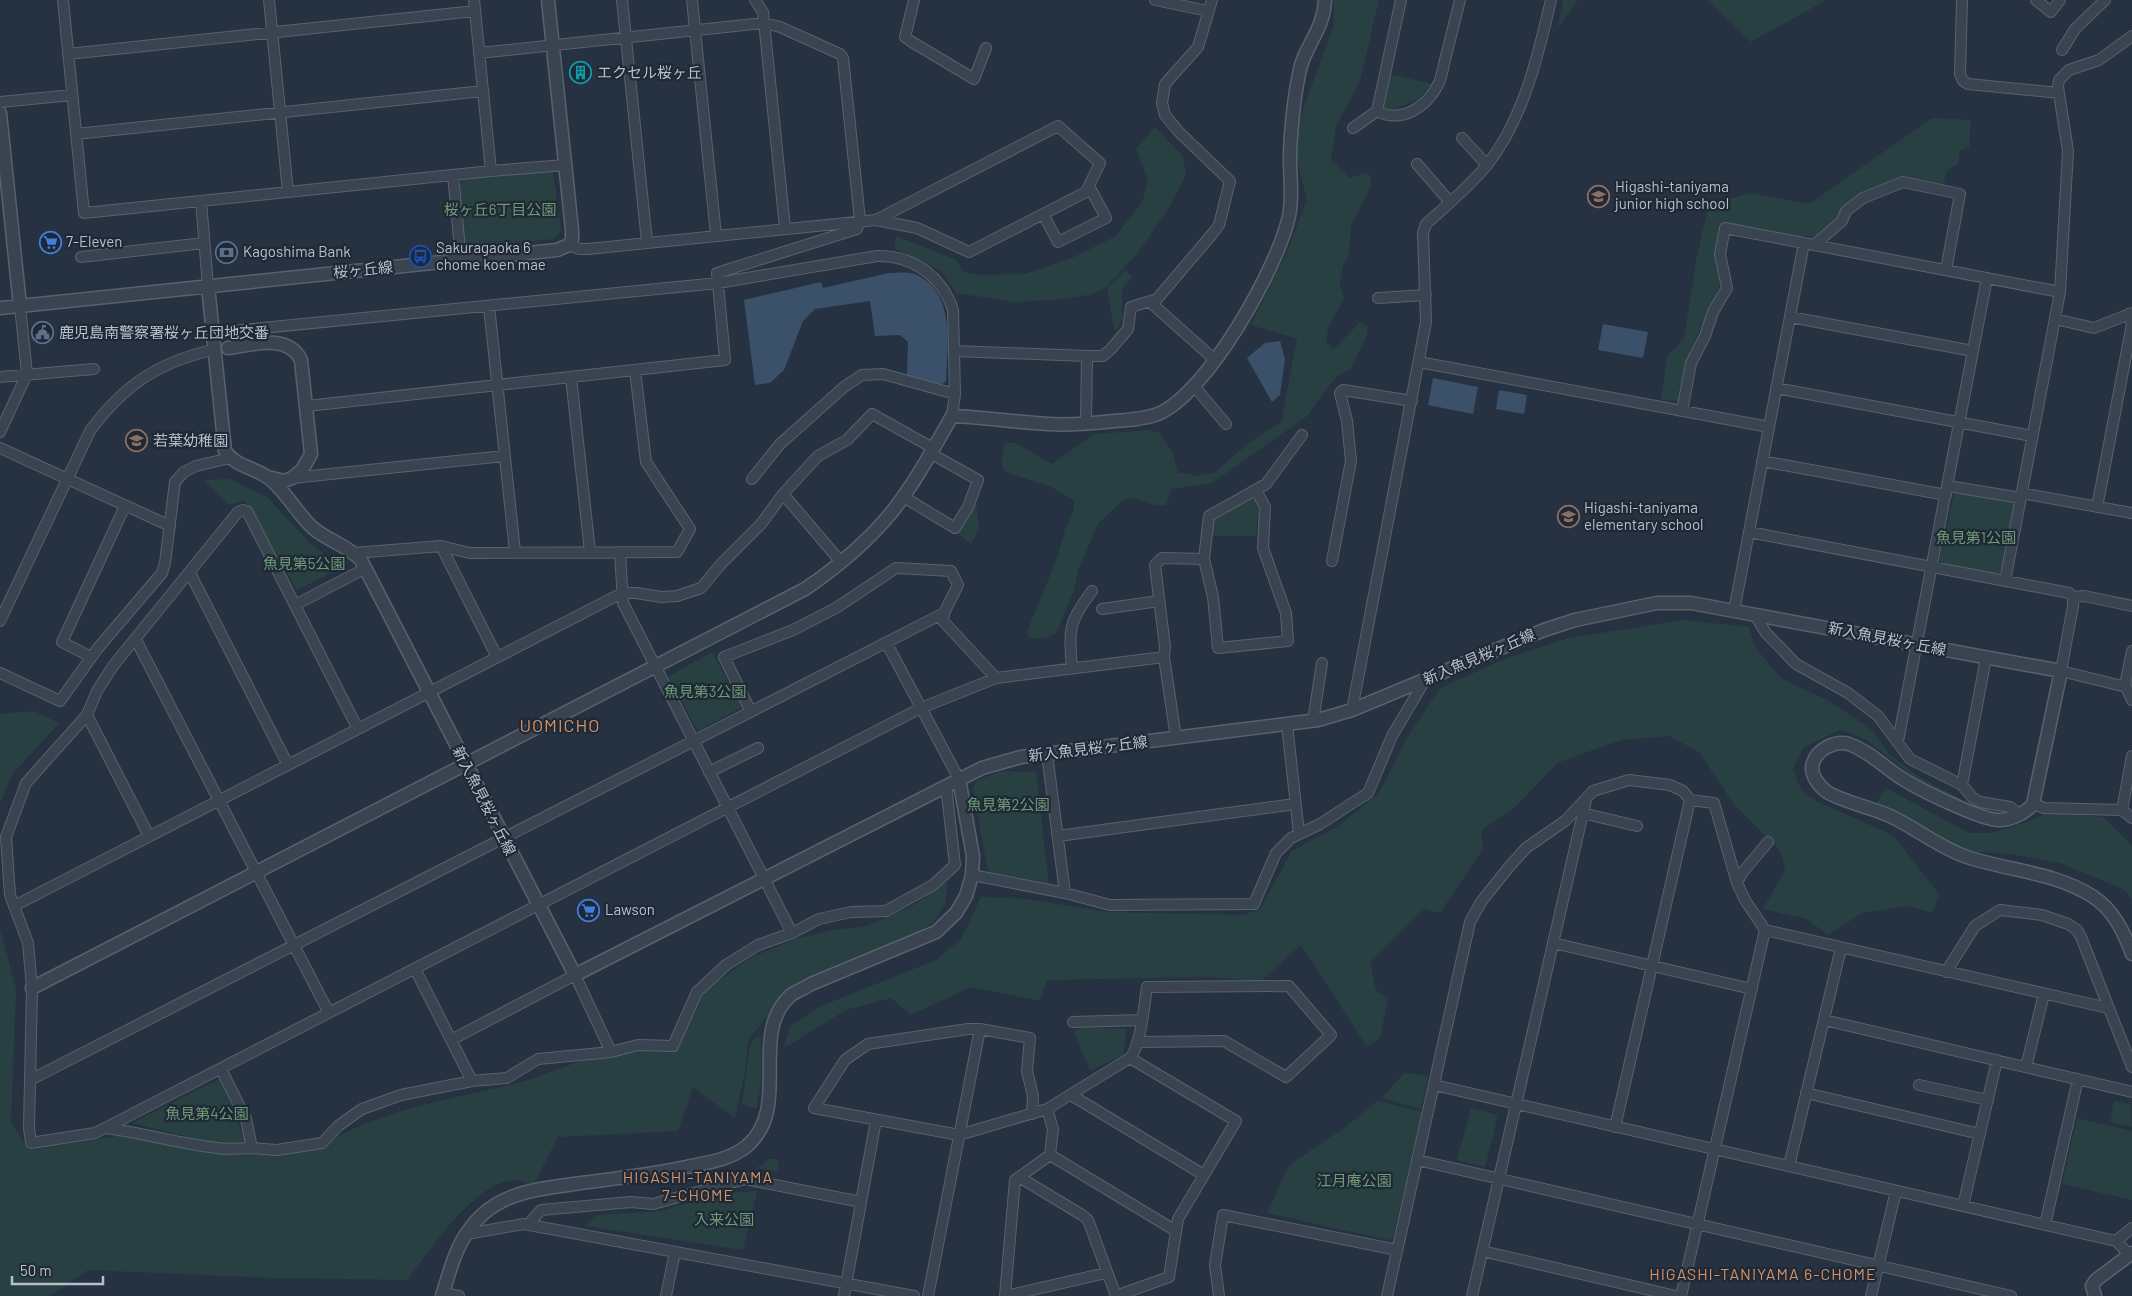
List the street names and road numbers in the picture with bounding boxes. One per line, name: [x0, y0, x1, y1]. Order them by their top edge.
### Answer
street label: 桜ヶ丘線: [332, 257, 394, 281]
street label: 新入魚見桜ヶ丘線: [1827, 618, 1948, 658]
street label: 新入魚見桜ヶ丘線: [1420, 624, 1537, 688]
street label: 新入魚見桜ヶ丘線: [1027, 732, 1149, 764]
street label: 新入魚見桜ヶ丘線: [450, 743, 520, 858]

